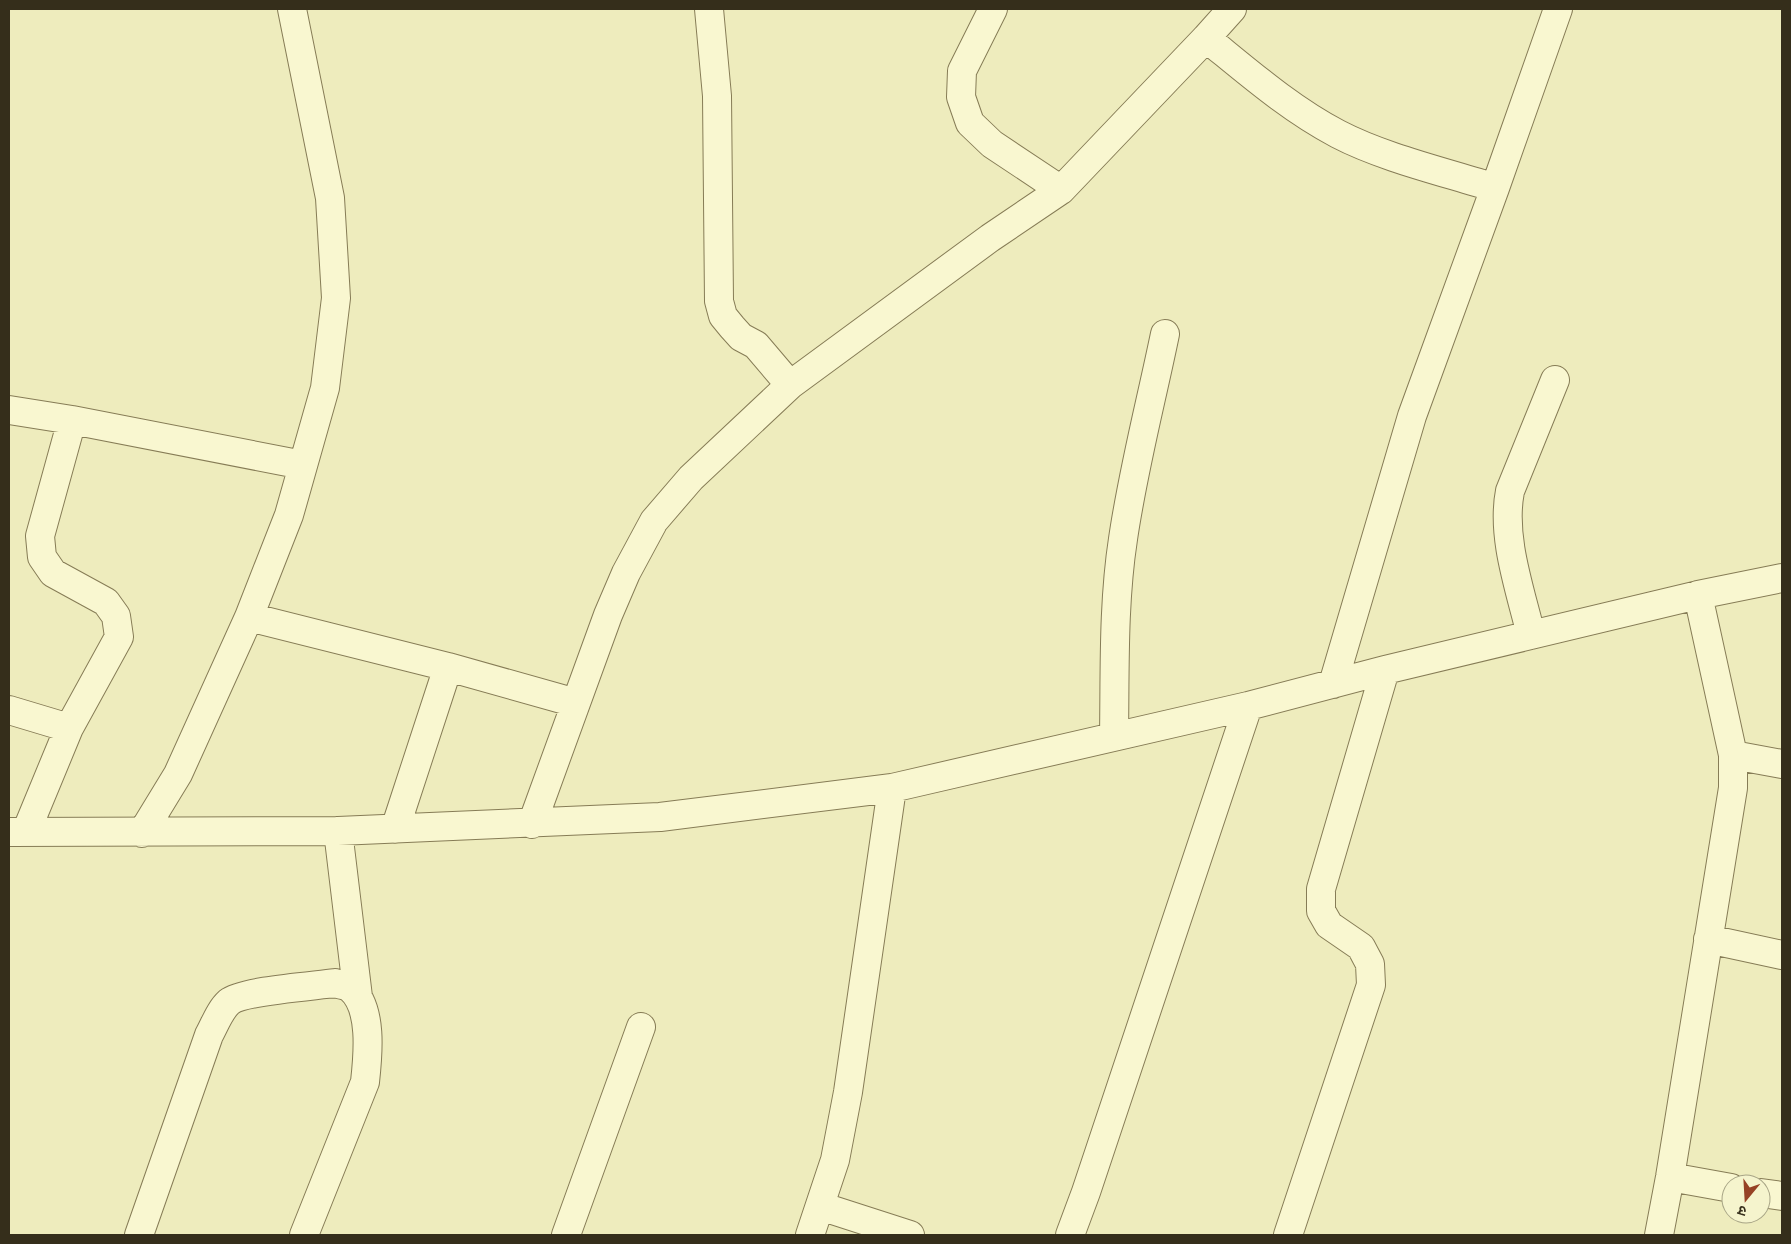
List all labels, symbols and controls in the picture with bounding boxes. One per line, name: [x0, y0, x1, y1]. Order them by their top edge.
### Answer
north arrow: [1721, 1174, 1771, 1224]
text: उ: [1735, 1201, 1749, 1220]

